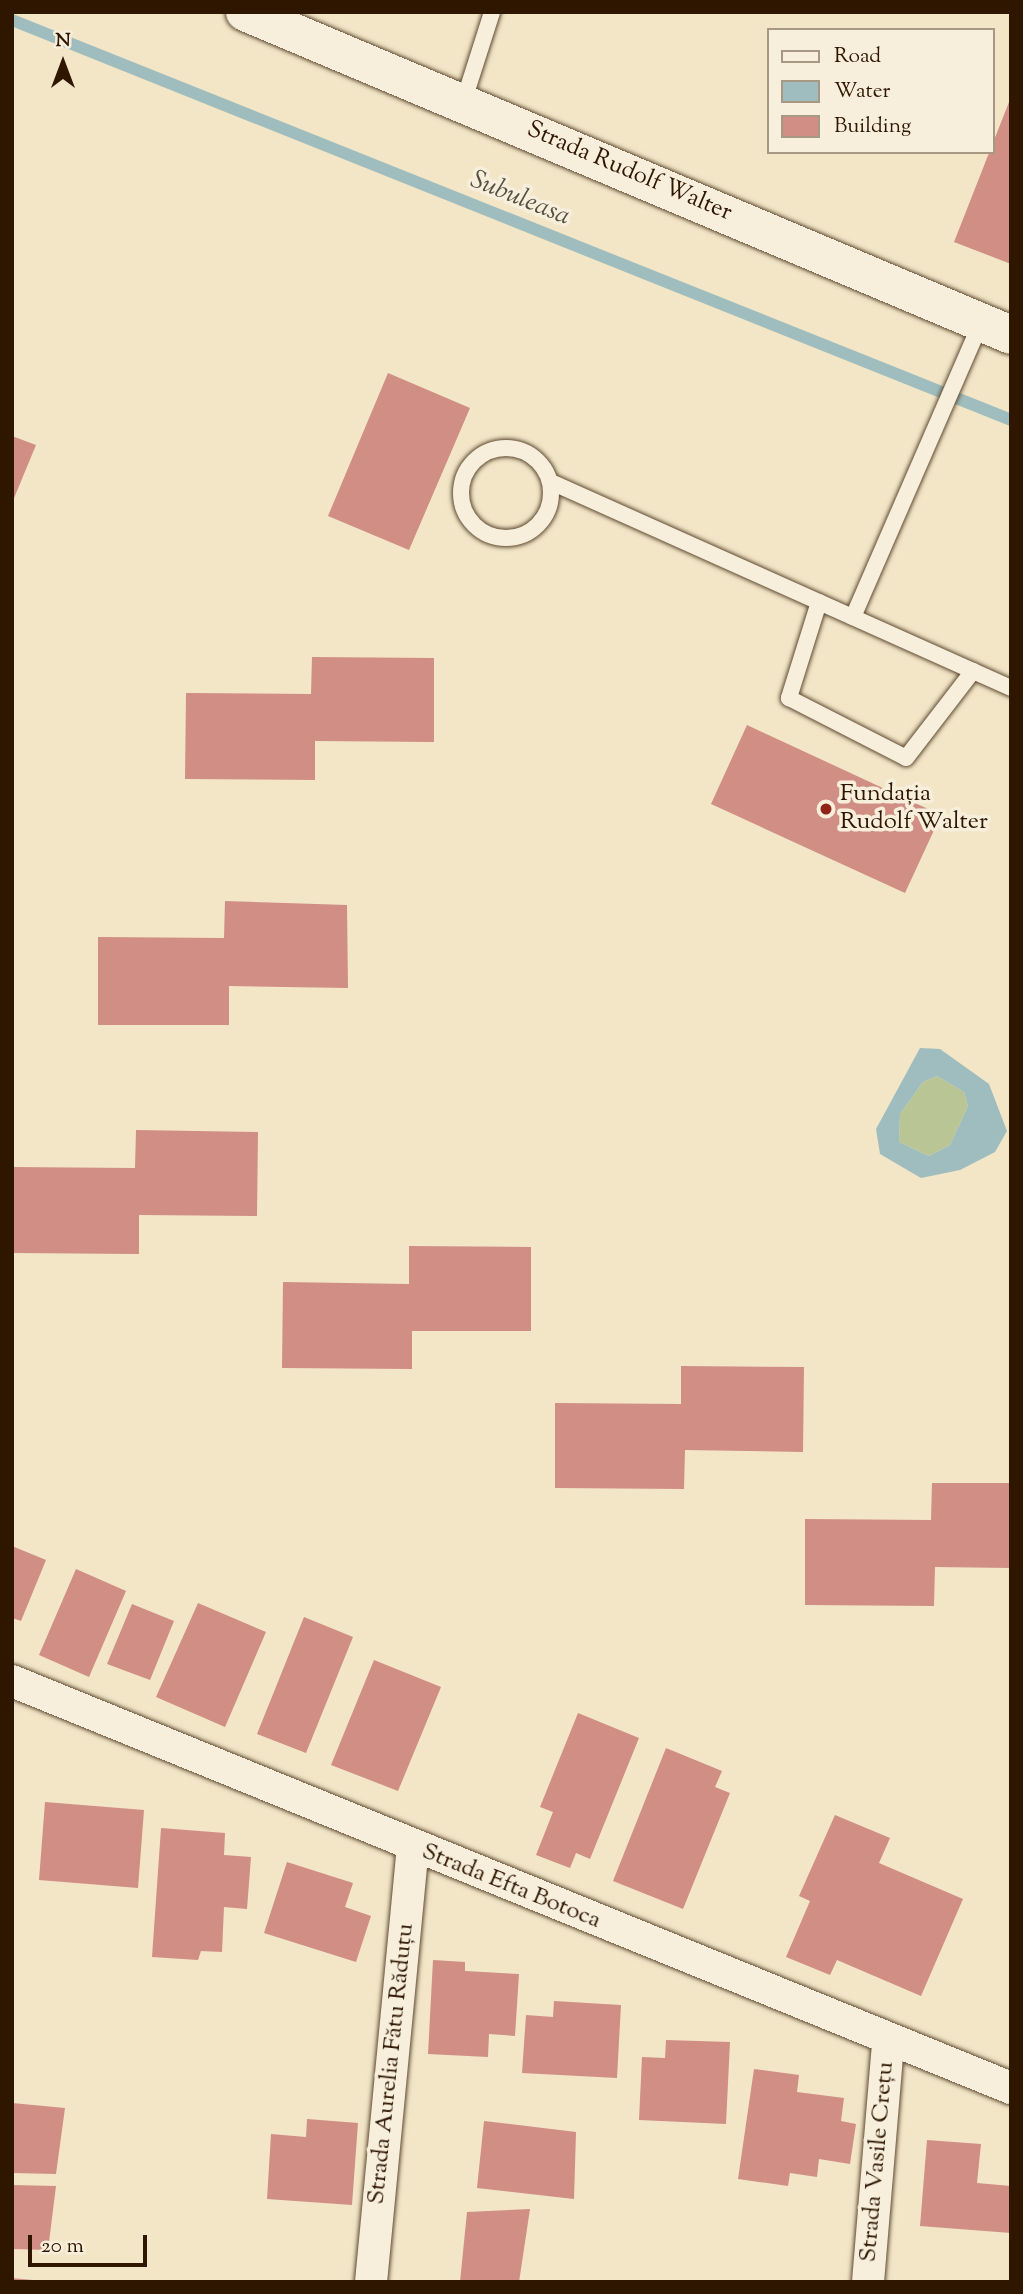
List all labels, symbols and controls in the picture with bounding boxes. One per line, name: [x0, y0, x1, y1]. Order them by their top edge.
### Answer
north arrow: [28, 28, 98, 98]
text: N: [55, 28, 71, 55]
legend: [768, 28, 995, 154]
text: Road: [834, 42, 881, 72]
text: Water: [834, 77, 890, 107]
text: Building: [834, 112, 911, 142]
street label: Strada Rudolf Walter: [522, 116, 736, 228]
water label: Subuleasa: [466, 165, 574, 233]
place label: Fundația Rudolf Walter: [840, 781, 988, 837]
marker: Fundația Rudolf Walter: [818, 801, 834, 817]
street label: Strada Efta Botoca: [417, 1838, 605, 1936]
street label: Strada Aurelia Fătu Răduțu: [363, 1922, 421, 2206]
street label: Strada Vasile Crețu: [855, 2061, 901, 2263]
scale bar: [32, 2220, 150, 2264]
text: 20 m: [41, 2232, 84, 2262]

